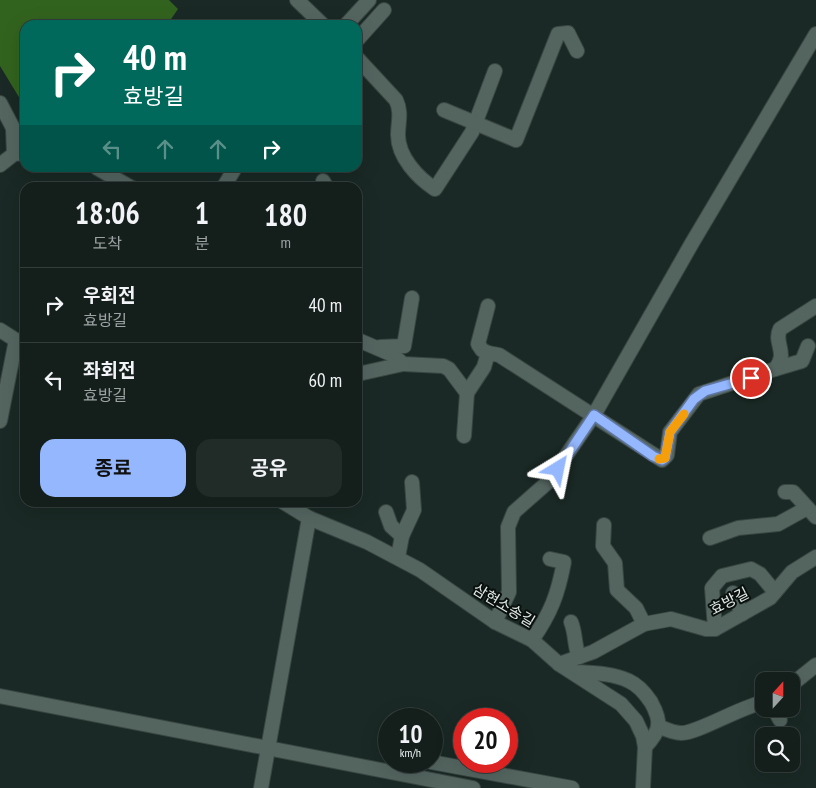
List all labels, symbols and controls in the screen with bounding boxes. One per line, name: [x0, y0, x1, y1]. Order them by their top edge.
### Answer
text: 40 m: [123, 34, 187, 80]
icon: right: [40, 40, 105, 105]
text: 효방길: [123, 82, 184, 110]
icon: left: [98, 135, 126, 163]
icon: ahead: [151, 135, 179, 163]
icon: ahead: [204, 135, 232, 163]
icon: right: [257, 135, 285, 163]
text: 18:06: [75, 193, 140, 232]
text: 1: [195, 193, 209, 232]
text: 180: [264, 195, 307, 234]
text: m: [280, 232, 291, 252]
text: 도착: [93, 233, 122, 253]
text: 분: [195, 233, 209, 253]
text: 우회전: [83, 283, 135, 307]
icon: right: [40, 291, 68, 319]
text: 40 m: [309, 293, 342, 317]
text: 효방길: [83, 310, 127, 330]
pin: [730, 357, 772, 399]
text: 좌회전: [83, 358, 135, 382]
icon: arrive: [737, 364, 765, 392]
icon: left: [40, 366, 68, 394]
text: 60 m: [309, 368, 342, 392]
text: 효방길: [83, 385, 127, 405]
button: 종료: [40, 439, 186, 497]
button: 공유: [196, 439, 342, 497]
position arrow: [531, 442, 583, 494]
street label: 삼현소송길: [470, 579, 538, 631]
street label: 효방길: [706, 583, 752, 619]
north arrow: [755, 672, 800, 718]
map controls: [755, 672, 800, 772]
speed limit sign: 20: [453, 708, 518, 773]
text: 10: [399, 718, 422, 750]
button: search: [755, 727, 800, 772]
text: km/h: [400, 745, 421, 760]

